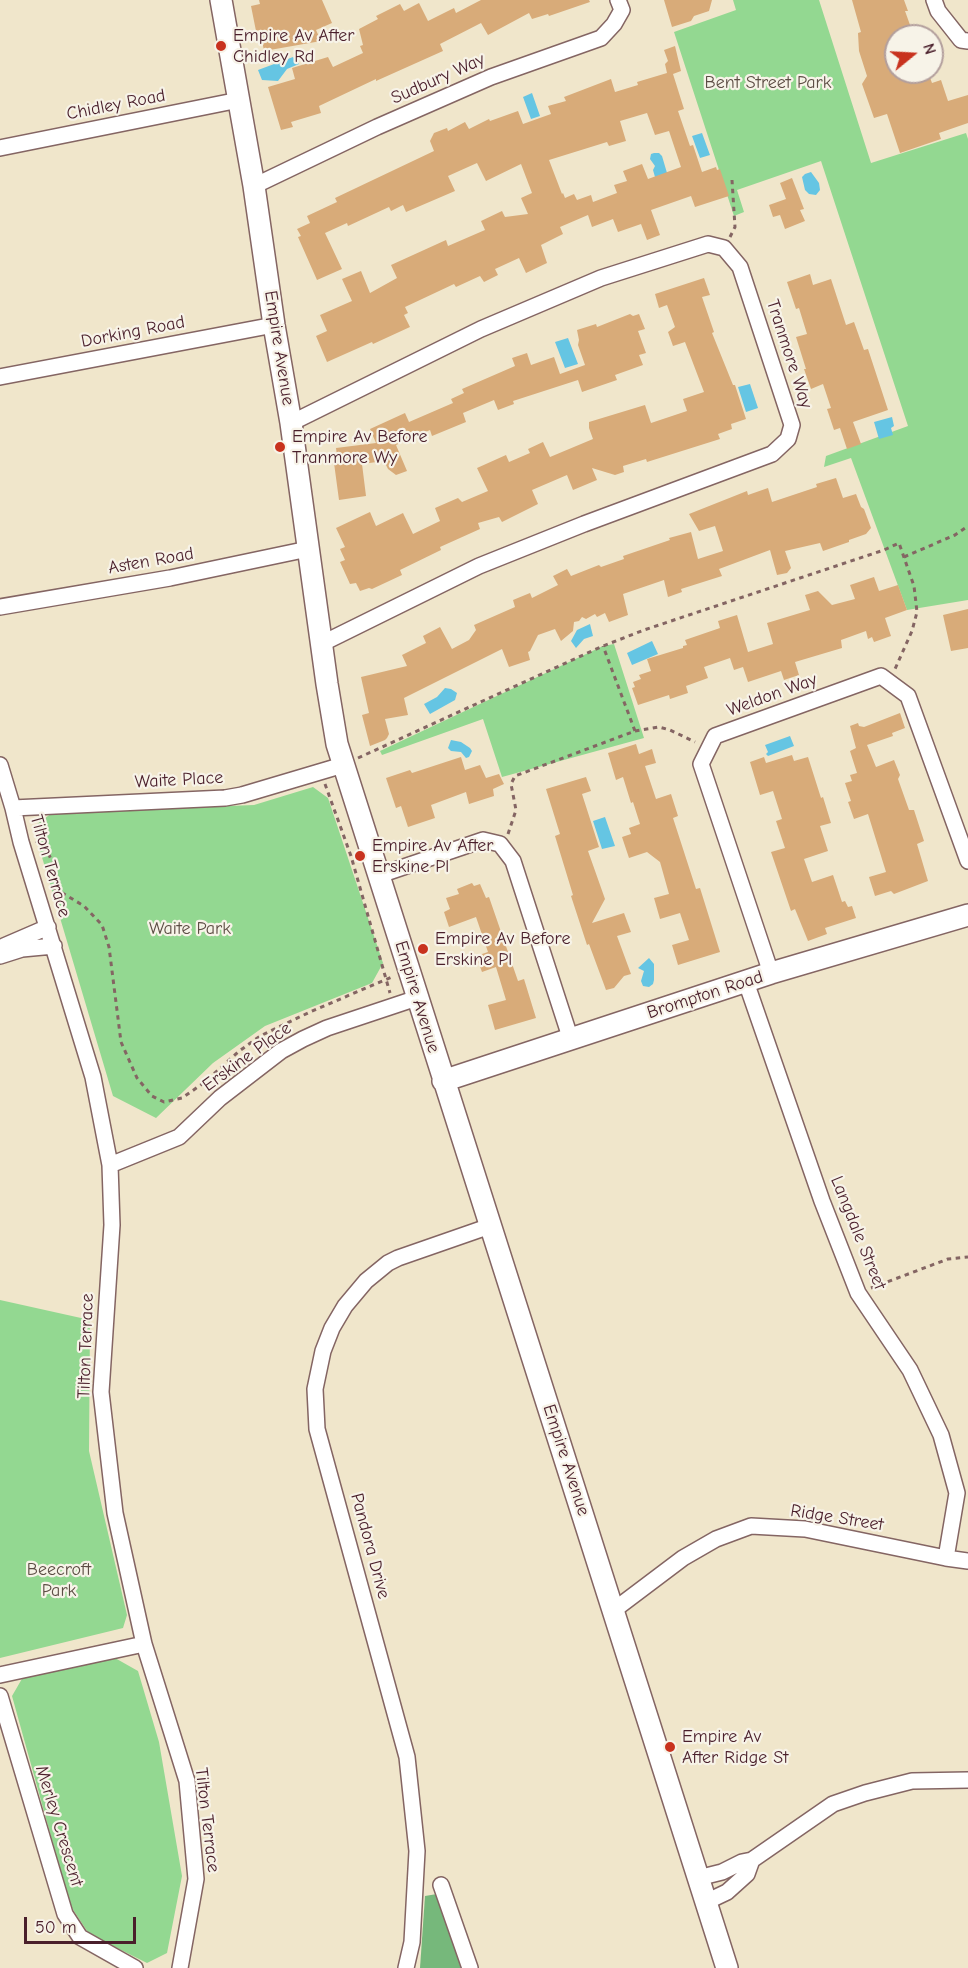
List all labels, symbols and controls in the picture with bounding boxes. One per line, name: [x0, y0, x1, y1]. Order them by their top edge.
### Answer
north arrow: [884, 24, 944, 84]
place label: Empire Av After Chidley Rd: [233, 25, 354, 68]
marker: Empire Av After Chidley Rd: [214, 39, 228, 53]
text: N: [919, 41, 939, 57]
street label: Sudbury Way: [388, 49, 488, 109]
park label: Bent Street Park: [705, 72, 831, 94]
street label: Chidley Road: [65, 85, 167, 125]
street label: Empire Avenue: [259, 289, 299, 407]
street label: Tranmore Way: [761, 297, 817, 411]
street label: Dorking Road: [79, 311, 187, 353]
place label: Empire Av Before Tranmore Wy: [292, 426, 427, 468]
marker: Empire Av Before Tranmore Wy: [273, 440, 287, 454]
street label: Asten Road: [107, 543, 195, 579]
street label: Weldon Way: [724, 669, 820, 721]
street label: Waite Place: [134, 767, 224, 793]
street label: Tilton Terrace: [25, 812, 75, 920]
place label: Empire Av After Erskine Pl: [372, 835, 493, 878]
marker: Empire Av After Erskine Pl: [353, 849, 367, 863]
park label: Waite Park: [149, 918, 231, 940]
place label: Empire Av Before Erskine Pl: [435, 928, 570, 970]
street label: Empire Avenue: [390, 938, 444, 1056]
marker: Empire Av Before Erskine Pl: [416, 942, 430, 956]
street label: Brompton Road: [644, 966, 766, 1024]
street label: Erskine Place: [198, 1018, 296, 1096]
street label: Langdale Street: [825, 1173, 891, 1293]
street label: Tilton Terrace: [73, 1293, 99, 1399]
street label: Empire Avenue: [538, 1401, 594, 1519]
street label: Pandora Drive: [346, 1491, 394, 1601]
street label: Ridge Street: [789, 1500, 885, 1536]
park label: Beecroft Park: [27, 1559, 91, 1602]
place label: Empire Av After Ridge St: [682, 1726, 788, 1768]
marker: Empire Av After Ridge St: [663, 1740, 677, 1754]
street label: Merley Crescent: [30, 1763, 88, 1889]
street label: Tilton Terrace: [190, 1766, 224, 1874]
scale bar: [27, 1905, 140, 1943]
text: 50 m: [35, 1917, 77, 1938]

